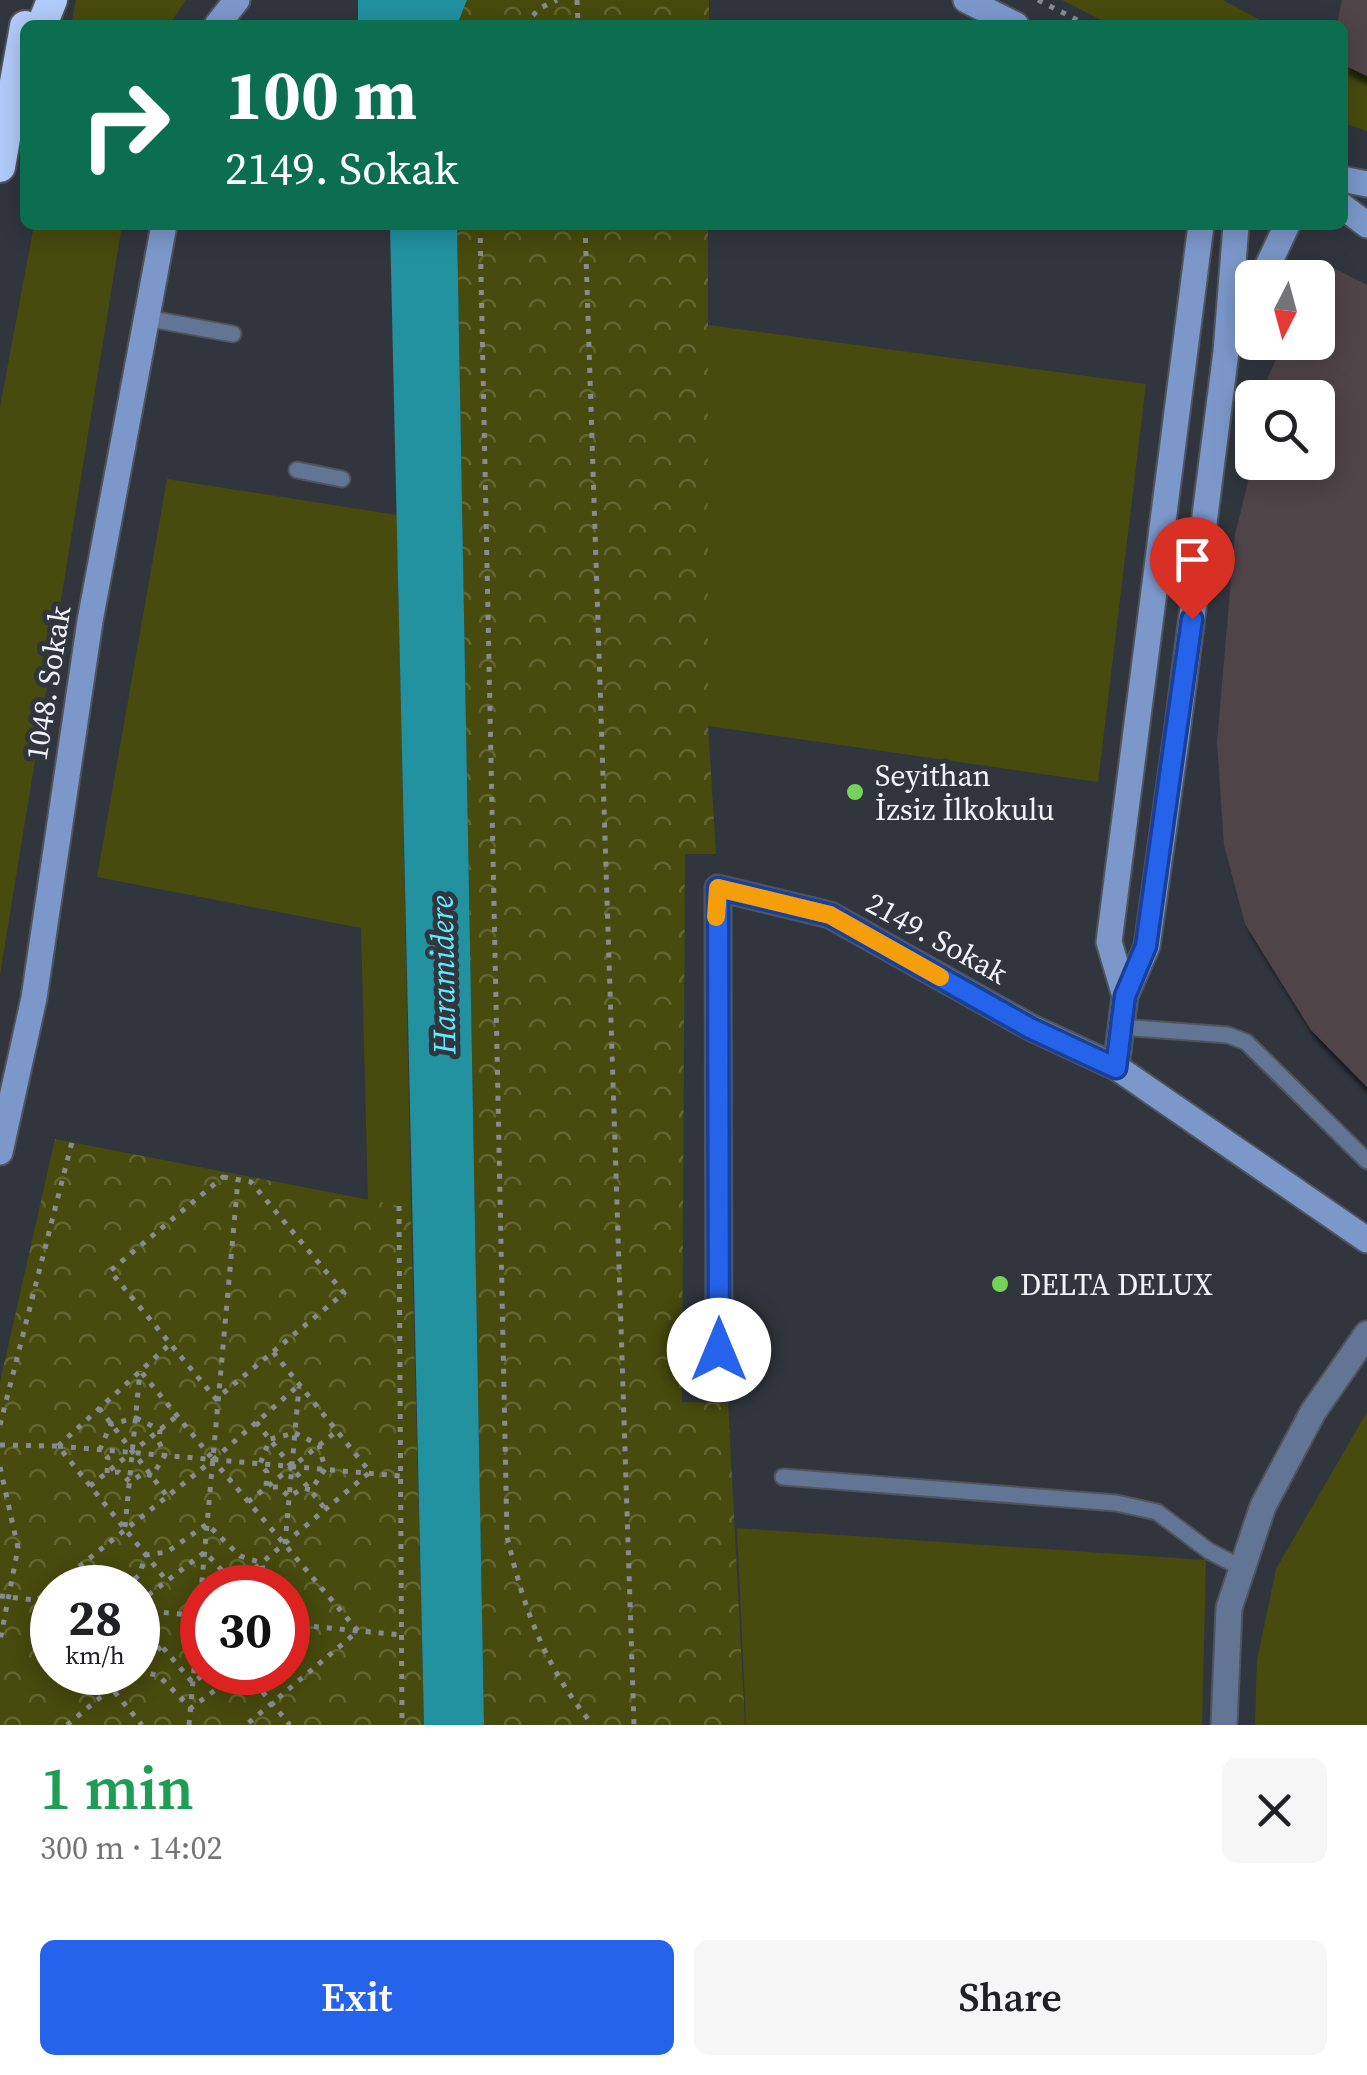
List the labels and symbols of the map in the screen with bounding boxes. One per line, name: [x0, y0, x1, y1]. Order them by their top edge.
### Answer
north arrow: [1235, 260, 1335, 360]
pin: [1150, 517, 1235, 620]
street label: 1048. Sokak: [16, 602, 81, 763]
place label: Seyithan İzsiz İlkokulu: [875, 755, 1055, 830]
marker: Seyithan İzsiz İlkokulu: [844, 781, 866, 803]
street label: 2149. Sokak: [859, 882, 1015, 994]
water label: Haramidere: [420, 895, 466, 1056]
place label: DELTA DELUX: [1020, 1264, 1213, 1305]
marker: DELTA DELUX: [989, 1273, 1011, 1295]
position arrow: [667, 1298, 771, 1402]
speed limit sign: 30: [180, 1565, 310, 1695]

